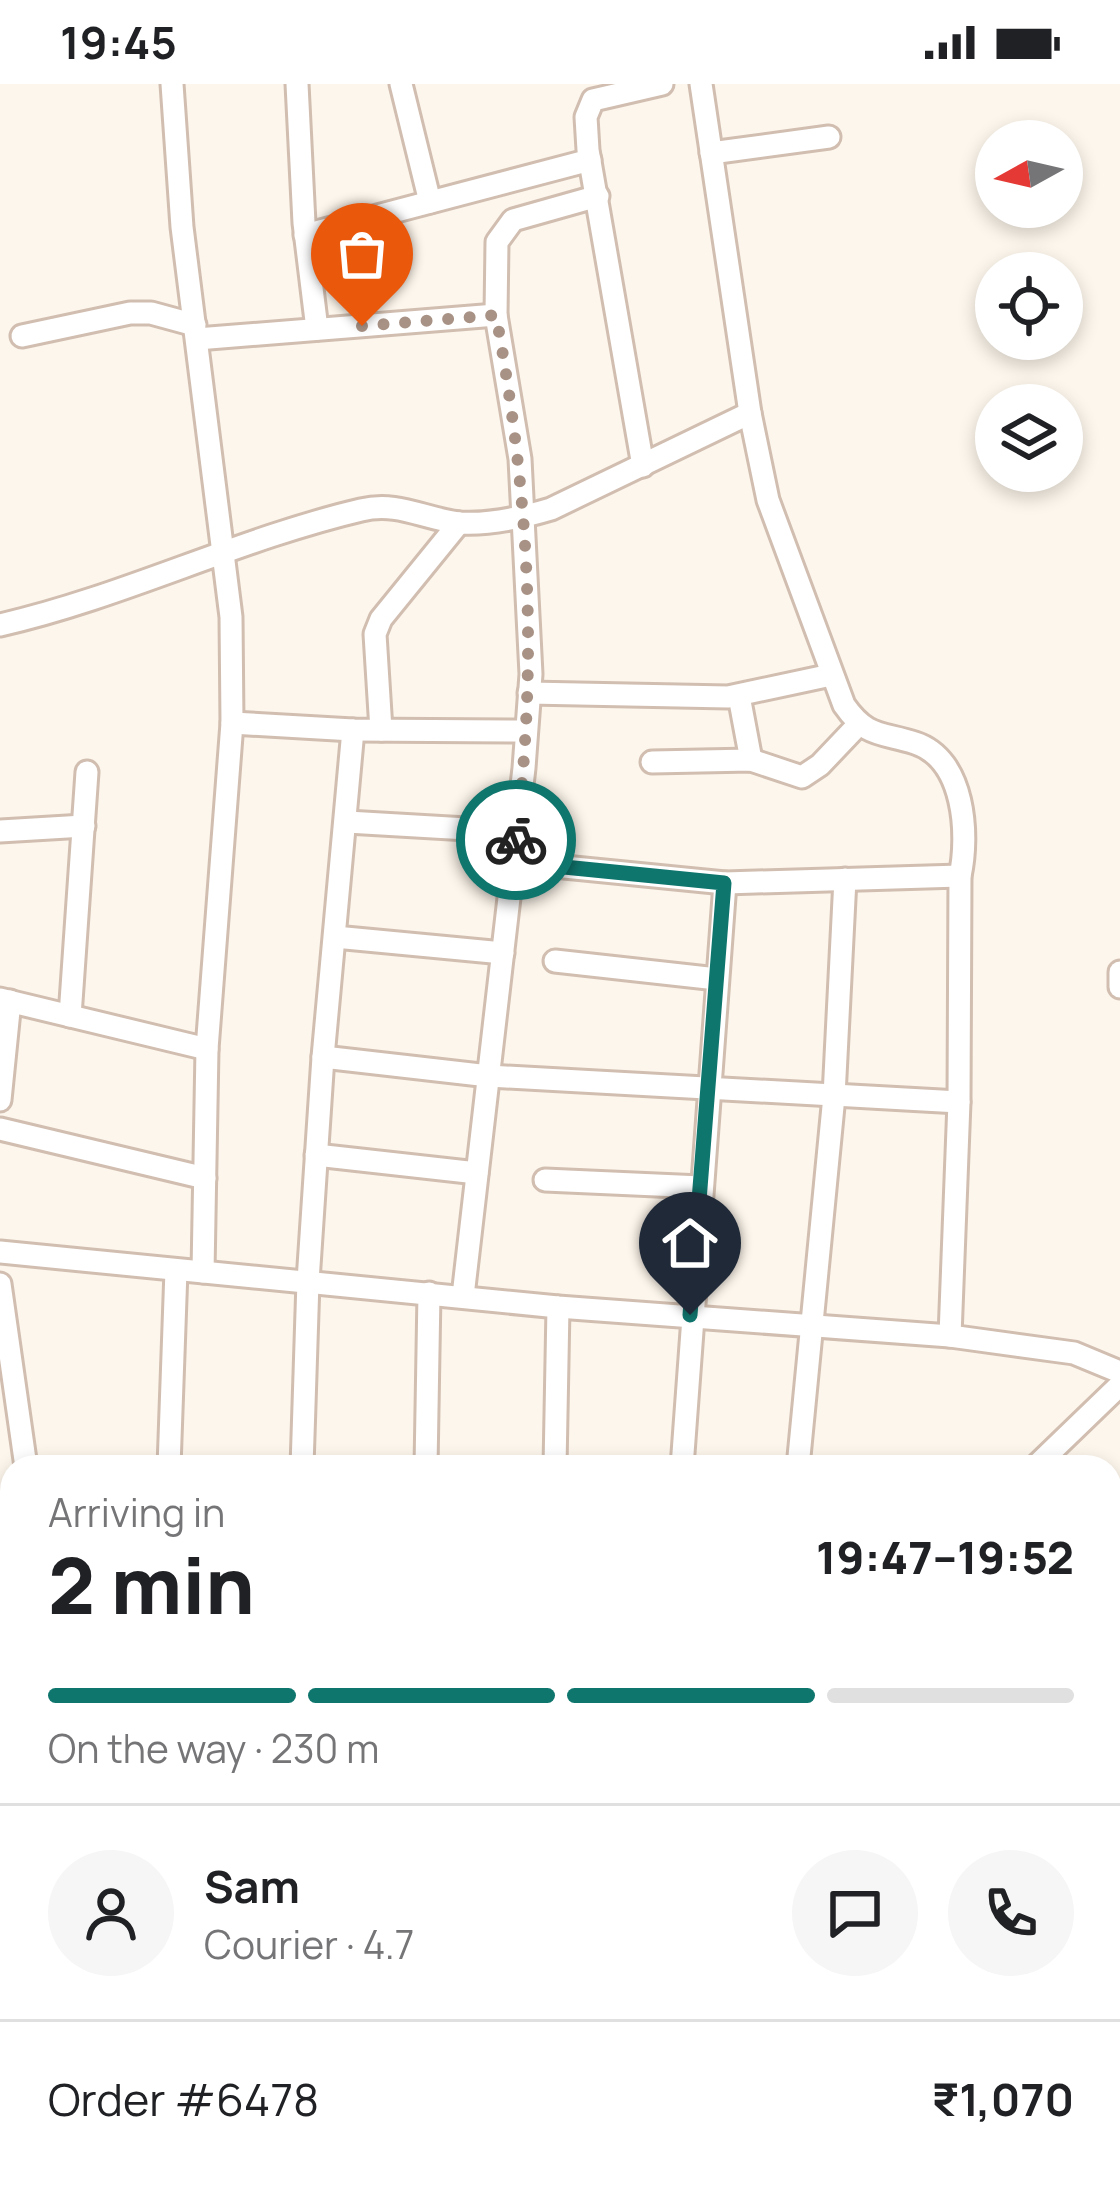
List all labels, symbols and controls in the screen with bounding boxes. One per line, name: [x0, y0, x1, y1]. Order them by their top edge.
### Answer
text: 19:45: [60, 11, 177, 73]
north arrow: [975, 120, 1083, 228]
map controls: [975, 120, 1083, 492]
pin: [311, 203, 413, 326]
icon: bag: [329, 221, 395, 287]
button: locate: [975, 252, 1083, 360]
button: layers: [975, 384, 1083, 492]
courier: [456, 780, 576, 900]
icon: bike: [483, 807, 549, 873]
pin: [639, 1192, 741, 1315]
icon: home: [657, 1210, 723, 1276]
text: Arriving in: [48, 1485, 225, 1539]
text: 19:47–19:52: [816, 1526, 1074, 1588]
text: 2 min: [48, 1531, 255, 1637]
text: On the way · 230 m: [48, 1721, 379, 1775]
button: person: [48, 1850, 174, 1976]
button: chat: [792, 1850, 918, 1976]
button: phone: [948, 1850, 1074, 1976]
text: Sam: [204, 1855, 300, 1917]
text: Courier · 4.7: [204, 1917, 414, 1971]
text: Order #6478: [48, 2068, 319, 2130]
text: ₹1,070: [931, 2068, 1074, 2130]

